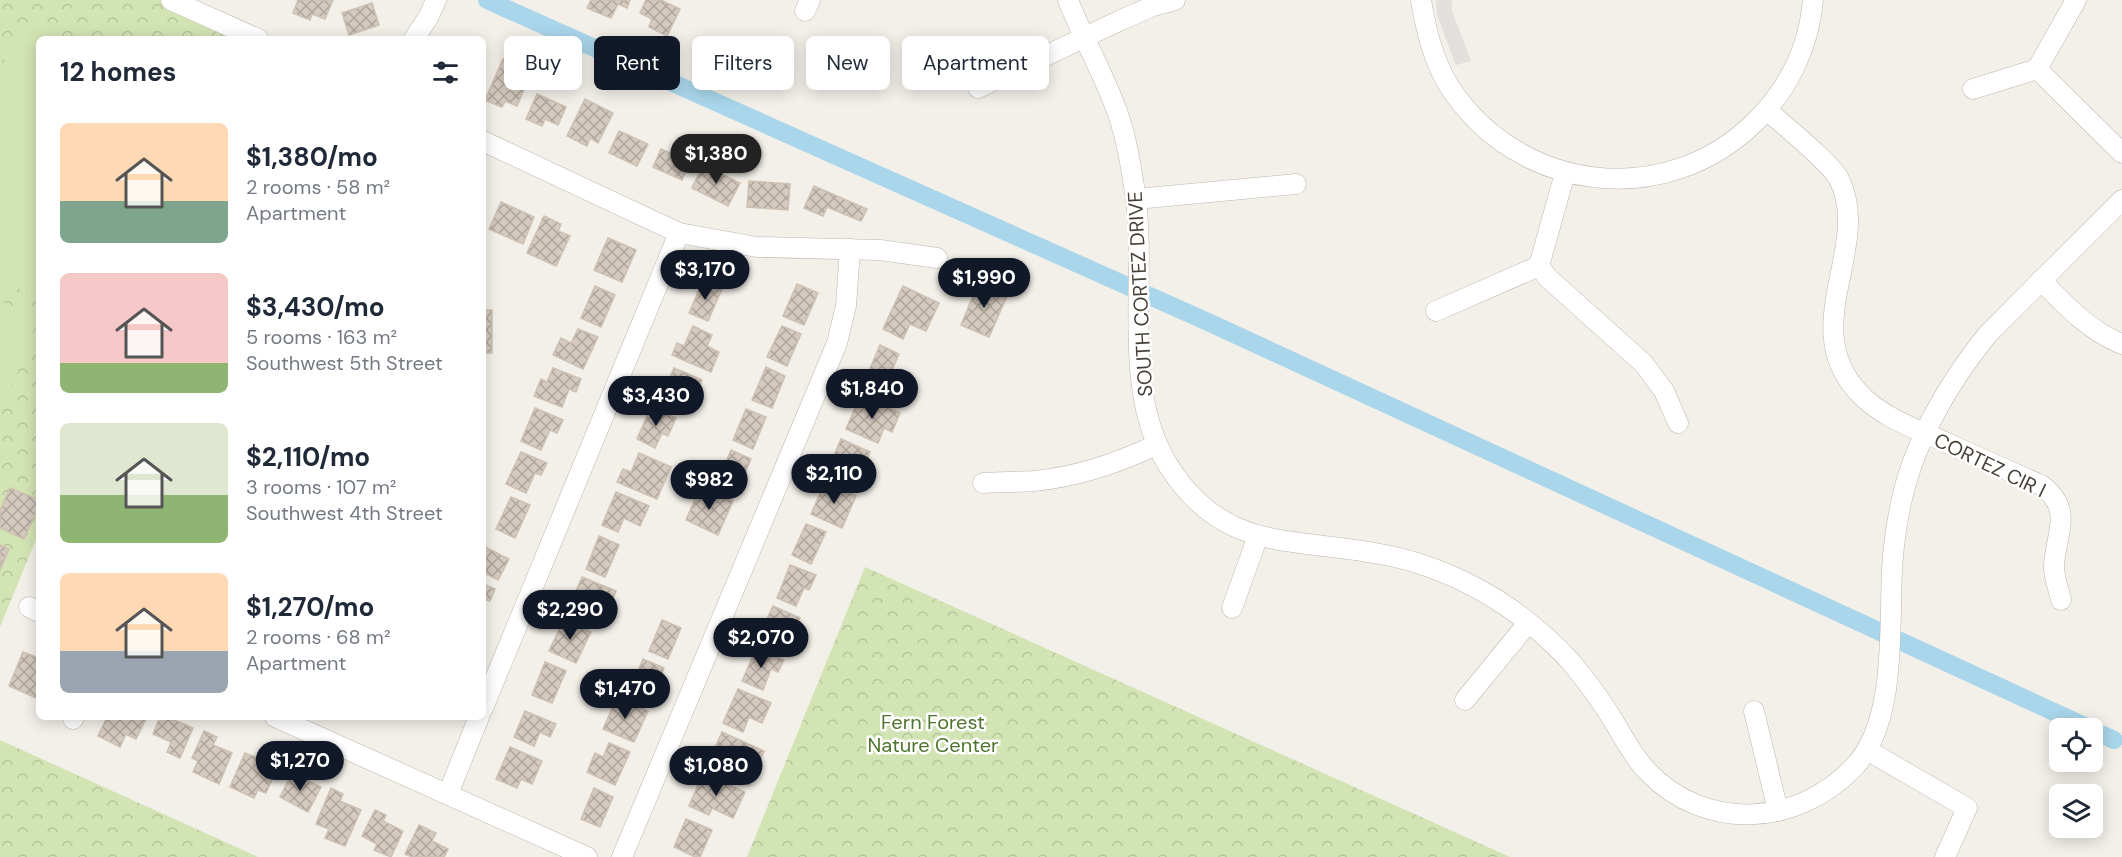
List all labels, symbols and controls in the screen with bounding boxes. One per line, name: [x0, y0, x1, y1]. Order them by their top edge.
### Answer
chip: Buy: [504, 36, 582, 90]
chip: Rent: [594, 36, 680, 90]
chip: Filters: [692, 36, 794, 90]
chip: New: [806, 36, 890, 90]
chip: Apartment: [902, 36, 1049, 90]
text: 12 homes: [60, 55, 176, 89]
icon: filters: [429, 56, 462, 89]
pin: $1,380: [667, 134, 765, 185]
text: $1,380/mo: [246, 140, 378, 174]
text: $1,380: [684, 140, 748, 166]
icon: home: [108, 147, 180, 219]
text: 2 rooms · 58 m²: [246, 174, 390, 200]
street label: SOUTH CORTEZ DRIVE: [1122, 191, 1158, 397]
text: Apartment: [246, 200, 346, 226]
pin: $3,170: [656, 250, 754, 301]
text: $3,170: [674, 256, 736, 282]
pin: $1,990: [935, 258, 1033, 309]
text: $1,990: [952, 264, 1016, 290]
text: $3,430/mo: [246, 290, 385, 324]
icon: home: [108, 297, 180, 369]
text: 5 rooms · 163 m²: [246, 324, 397, 350]
text: Southwest 5th Street: [246, 350, 443, 376]
pin: $1,840: [823, 369, 921, 420]
text: $1,840: [840, 375, 904, 401]
pin: $3,430: [607, 376, 705, 427]
text: $3,430: [622, 382, 690, 408]
street label: CORTEZ CIR I: [1930, 427, 2050, 503]
text: $2,110/mo: [246, 440, 370, 474]
icon: home: [108, 447, 180, 519]
pin: $2,110: [785, 454, 883, 505]
pin: $982: [673, 460, 745, 511]
text: $2,110: [805, 460, 863, 486]
text: $982: [685, 466, 733, 492]
text: 3 rooms · 107 m²: [246, 474, 396, 500]
text: Southwest 4th Street: [246, 500, 443, 526]
text: $1,270/mo: [246, 590, 374, 624]
pin: $2,290: [521, 590, 619, 641]
text: $2,290: [537, 596, 603, 622]
icon: home: [108, 597, 180, 669]
pin: $2,070: [712, 618, 810, 669]
text: 2 rooms · 68 m²: [246, 624, 391, 650]
text: $2,070: [727, 624, 795, 650]
text: Apartment: [246, 650, 346, 676]
pin: $1,470: [576, 669, 674, 720]
text: $1,470: [594, 675, 656, 701]
park label: Fern Forest Nature Center: [868, 709, 998, 758]
map controls: [2049, 718, 2103, 838]
button: locate: [2049, 718, 2103, 772]
pin: $1,270: [251, 741, 349, 792]
pin: $1,080: [667, 746, 765, 797]
text: $1,270: [270, 747, 330, 773]
text: $1,080: [683, 752, 749, 778]
button: layers: [2049, 784, 2103, 838]

